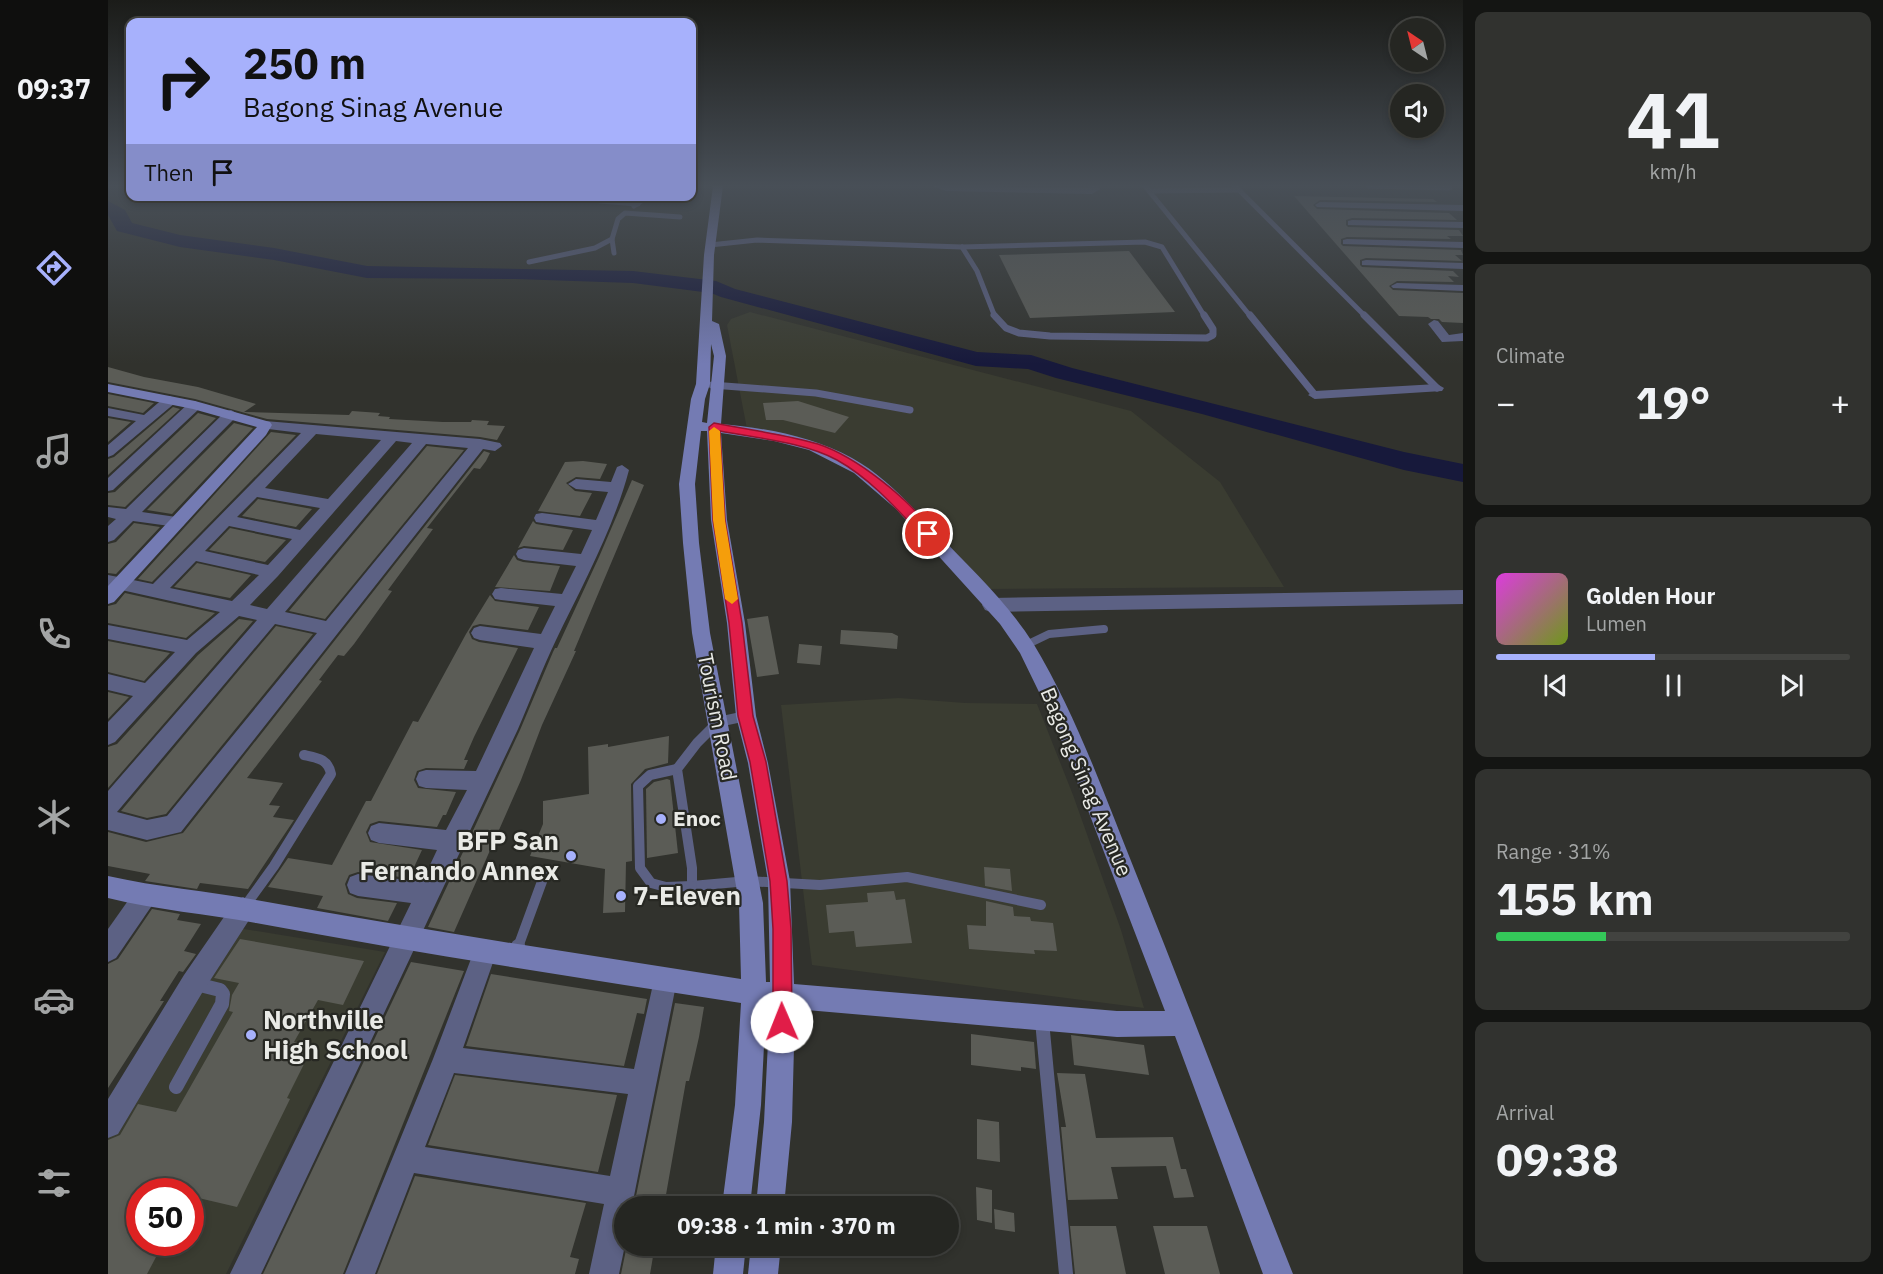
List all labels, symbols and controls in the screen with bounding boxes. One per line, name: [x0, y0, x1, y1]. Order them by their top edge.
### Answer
north arrow: [1390, 18, 1444, 72]
map controls: [1390, 18, 1444, 138]
text: 250 m: [243, 36, 366, 91]
icon: right: [144, 42, 222, 120]
text: 41: [1626, 68, 1720, 169]
text: 09:37: [17, 71, 91, 106]
button: sound: [1390, 84, 1444, 138]
text: Bagong Sinag Avenue: [243, 89, 503, 124]
icon: arrive: [206, 156, 239, 189]
text: Then: [144, 158, 194, 187]
text: km/h: [1649, 158, 1697, 185]
icon: directions: [33, 247, 75, 289]
text: Climate: [1496, 342, 1565, 369]
text: 19°: [1635, 373, 1711, 431]
text: −: [1496, 381, 1516, 424]
text: +: [1830, 381, 1850, 424]
icon: music: [33, 430, 75, 472]
pin: [902, 508, 953, 559]
icon: arrive: [911, 517, 944, 550]
text: Golden Hour: [1586, 581, 1715, 610]
text: Lumen: [1586, 610, 1647, 637]
icon: phone: [33, 613, 75, 655]
street label: Tourism Road: [692, 651, 744, 783]
icon: previous: [1539, 669, 1572, 702]
icon: pause: [1657, 669, 1690, 702]
icon: next: [1775, 669, 1808, 702]
street label: Bagong Sinag Avenue: [1034, 683, 1139, 880]
icon: climate: [33, 796, 75, 838]
place label: Enoc: [673, 804, 721, 832]
marker: Enoc: [654, 812, 668, 826]
place label: BFP San Fernando Annex: [360, 823, 559, 887]
text: Range · 31%: [1496, 838, 1611, 865]
marker: BFP San Fernando Annex: [564, 849, 578, 863]
text: 155 km: [1496, 869, 1654, 927]
place label: 7-Eleven: [633, 878, 741, 912]
marker: 7-Eleven: [614, 889, 628, 903]
icon: car: [33, 979, 75, 1021]
position arrow: [750, 990, 814, 1054]
place label: Northville High School: [263, 1002, 408, 1066]
marker: Northville High School: [244, 1028, 258, 1042]
text: Arrival: [1496, 1099, 1554, 1126]
text: 09:38: [1496, 1130, 1619, 1188]
icon: filters: [33, 1162, 75, 1204]
speed limit sign: 50: [126, 1178, 204, 1256]
text: 09:38 · 1 min · 370 m: [677, 1211, 896, 1240]

